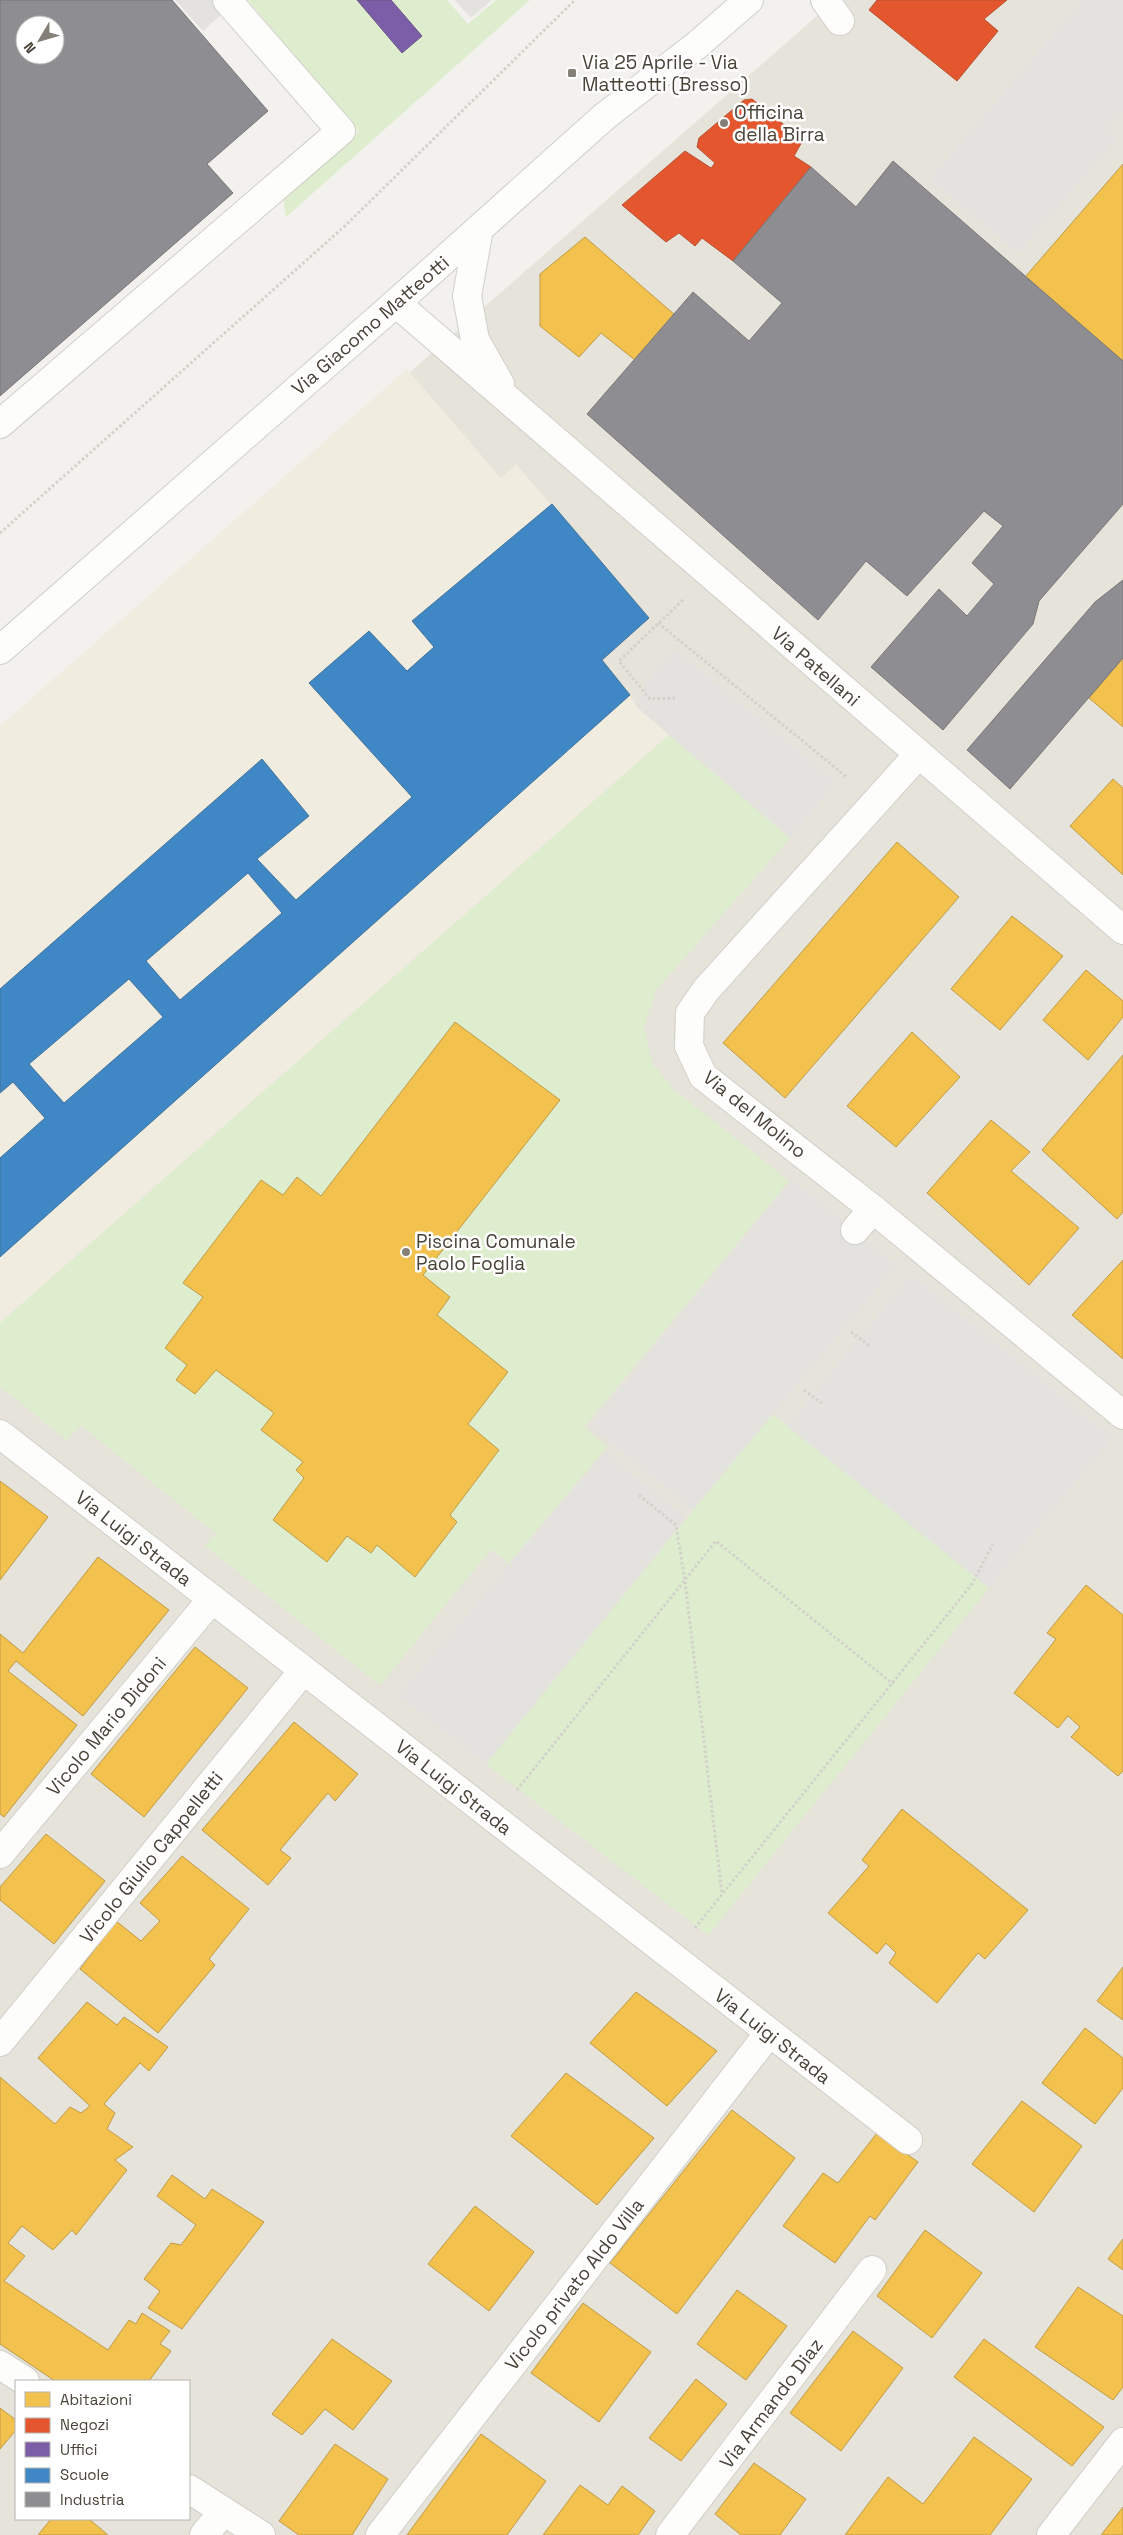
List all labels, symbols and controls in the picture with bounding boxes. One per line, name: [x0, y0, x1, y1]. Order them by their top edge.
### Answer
north arrow: [15, 15, 65, 65]
text: N: [20, 39, 40, 57]
place label: Via 25 Aprile - Via Matteotti (Bresso): [582, 50, 748, 97]
marker: Via 25 Aprile - Via Matteotti (Bresso): [566, 67, 578, 79]
place label: Officina della Birra: [734, 100, 825, 147]
marker: Officina della Birra: [718, 117, 730, 129]
street label: Via Giacomo Matteotti: [286, 250, 454, 401]
street label: Via Patellani: [766, 621, 865, 712]
street label: Via del Molino: [698, 1065, 812, 1164]
place label: Piscina Comunale Paolo Foglia: [416, 1229, 576, 1276]
marker: Piscina Comunale Paolo Foglia: [400, 1246, 412, 1258]
street label: Via Luigi Strada: [70, 1485, 197, 1592]
street label: Vicolo Mario Didoni: [41, 1652, 172, 1801]
street label: Via Luigi Strada: [390, 1734, 517, 1841]
street label: Vicolo Giulio Cappelletti: [74, 1766, 229, 1949]
street label: Via Luigi Strada: [709, 1983, 836, 2090]
street label: Vicolo privato Aldo Villa: [499, 2193, 649, 2375]
street label: Via Armando Diaz: [714, 2333, 829, 2473]
legend: [15, 2380, 190, 2520]
text: Abitazioni: [60, 2390, 132, 2409]
text: Negozi: [60, 2415, 109, 2434]
text: Uffici: [60, 2440, 97, 2459]
text: Scuole: [60, 2465, 109, 2484]
text: Industria: [60, 2490, 125, 2509]

